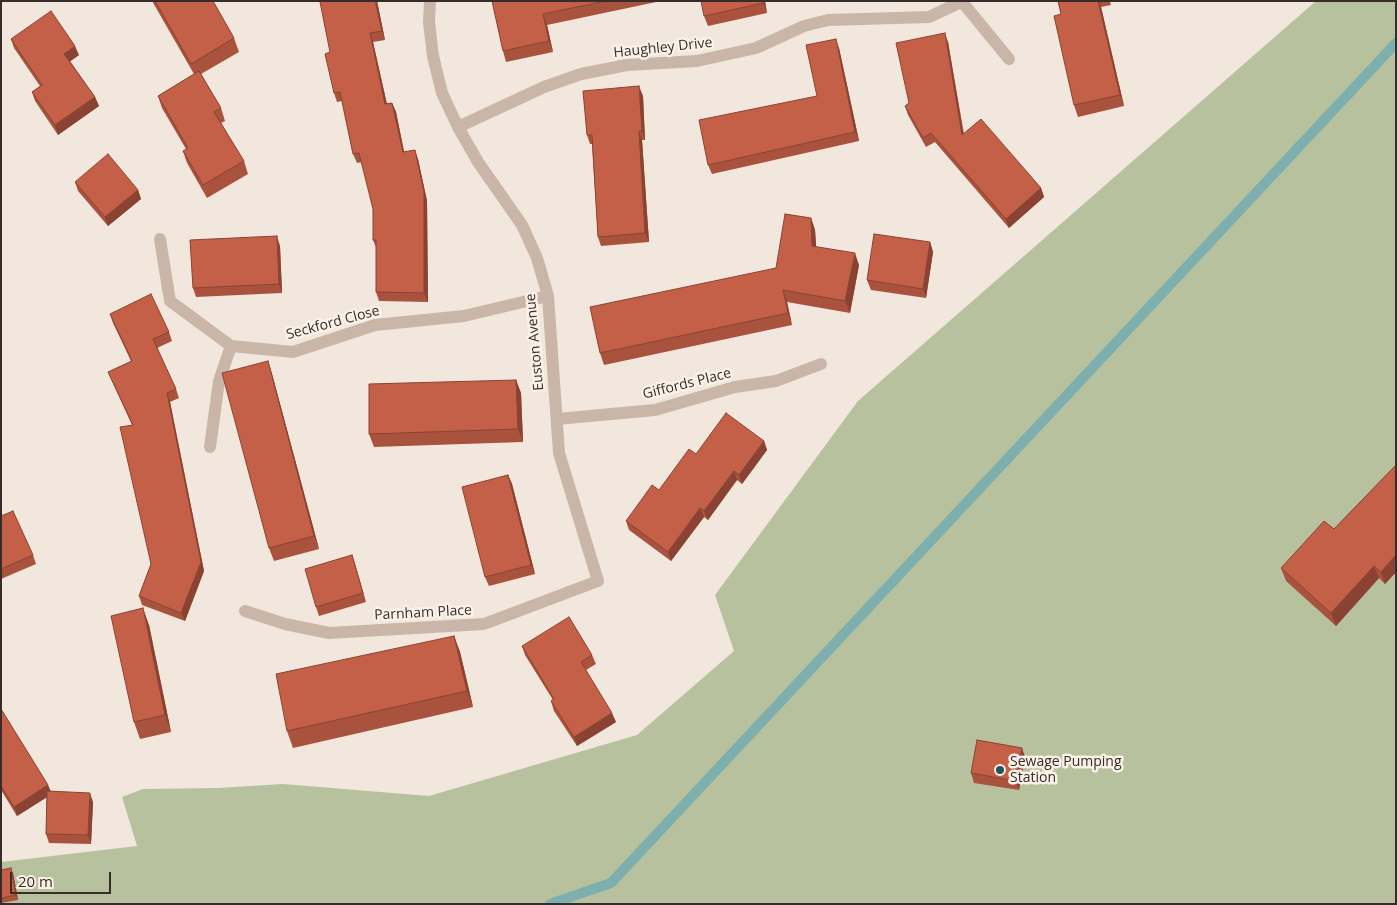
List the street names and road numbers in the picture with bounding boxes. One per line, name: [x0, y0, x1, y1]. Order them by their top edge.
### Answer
street label: Haughley Drive: [613, 34, 713, 62]
street label: Euston Avenue: [522, 293, 548, 391]
street label: Seckford Close: [284, 302, 382, 344]
street label: Giffords Place: [641, 365, 733, 403]
street label: Parnham Place: [374, 602, 472, 624]

